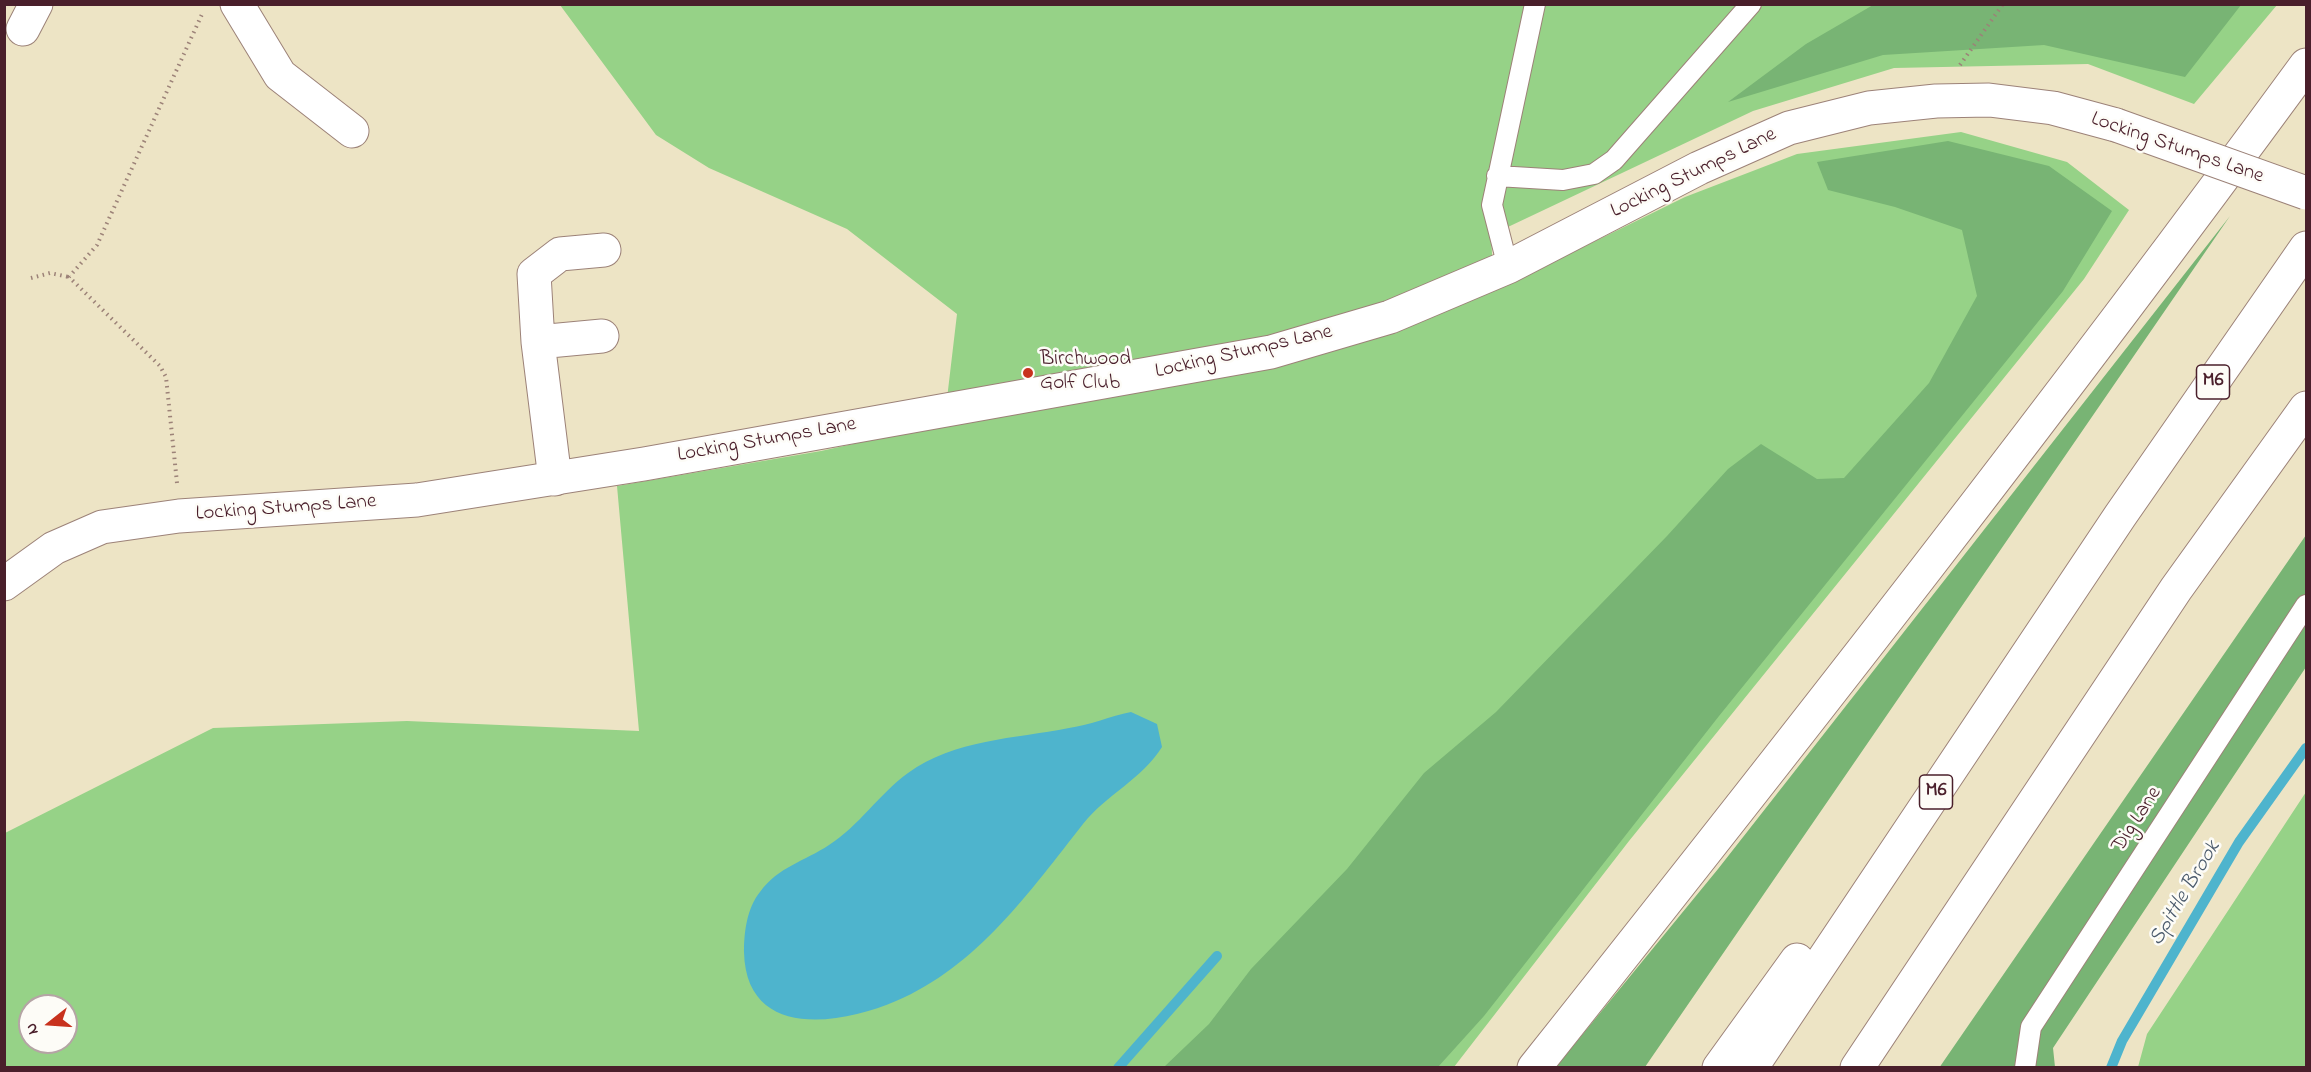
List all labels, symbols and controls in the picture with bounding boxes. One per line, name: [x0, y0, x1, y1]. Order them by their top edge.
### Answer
street label: Locking Stumps Lane: [2087, 108, 2267, 190]
street label: Locking Stumps Lane: [1607, 123, 1781, 225]
street label: Locking Stumps Lane: [1153, 320, 1335, 386]
place label: Birchwood Golf Club: [1040, 348, 1131, 398]
road number: M6: [2196, 365, 2230, 399]
marker: Birchwood Golf Club: [1021, 366, 1035, 380]
street label: Locking Stumps Lane: [676, 413, 858, 469]
street label: Locking Stumps Lane: [195, 490, 377, 528]
road number: M6: [1920, 775, 1952, 809]
street label: Dig Lane: [2108, 783, 2168, 857]
water label: Spittle Brook: [2144, 837, 2228, 951]
north arrow: [18, 994, 78, 1054]
text: N: [20, 1020, 46, 1037]

